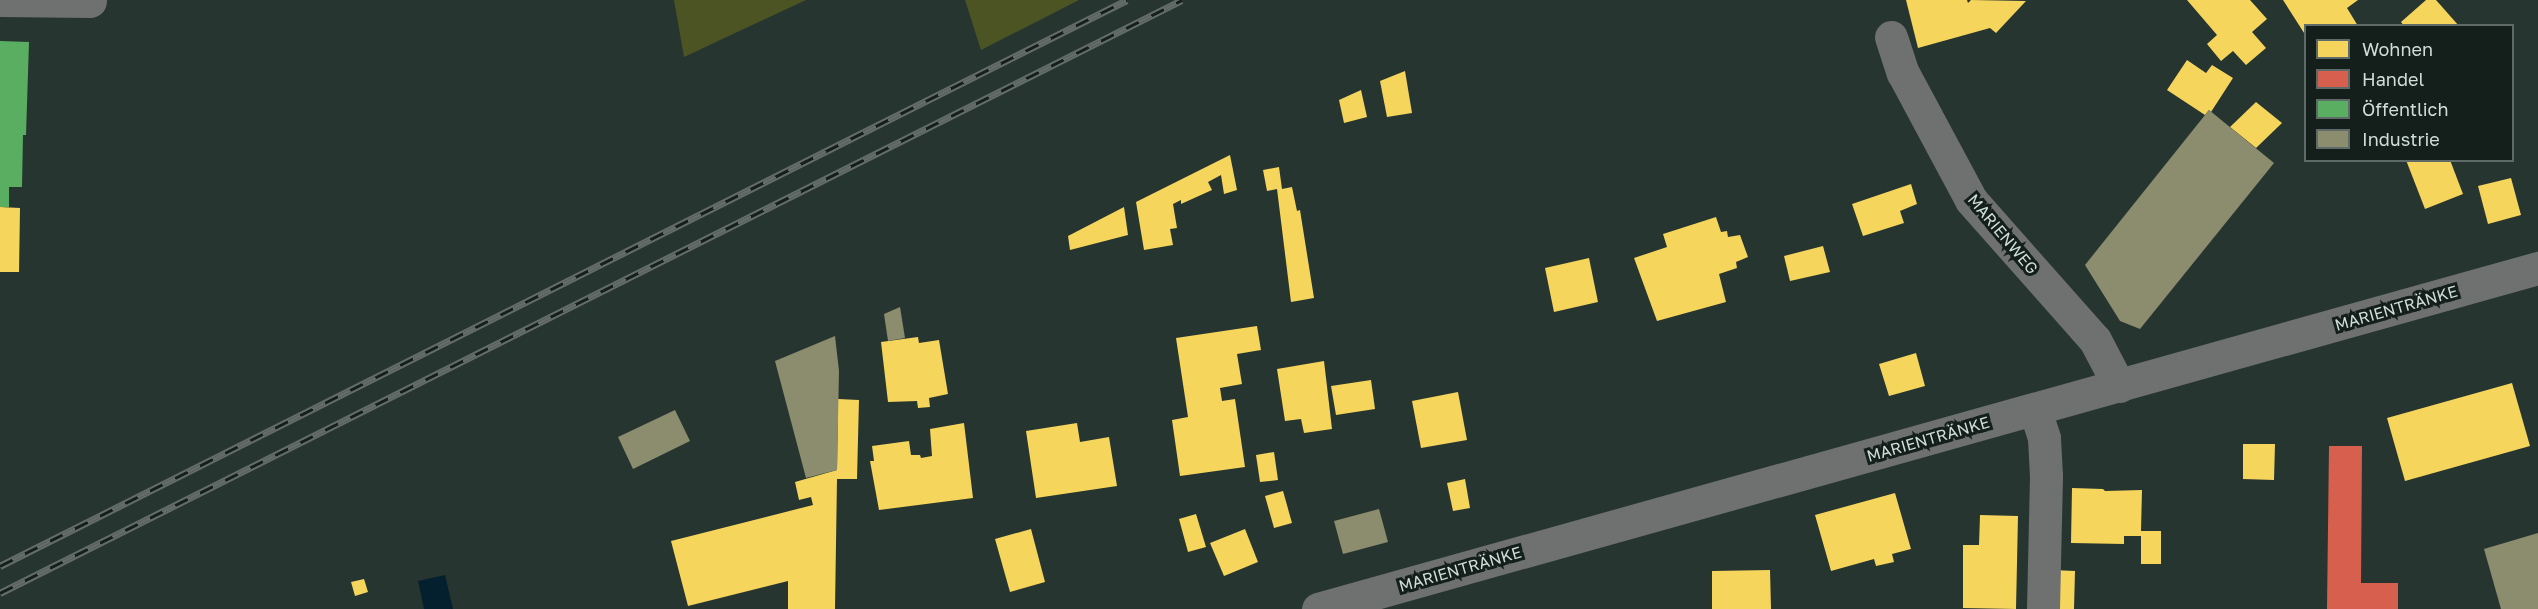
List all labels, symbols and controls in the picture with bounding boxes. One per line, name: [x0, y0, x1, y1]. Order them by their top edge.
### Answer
legend: [2304, 24, 2514, 162]
text: Wohnen: [2362, 38, 2433, 60]
text: Handel: [2362, 68, 2424, 90]
text: Öffentlich: [2362, 98, 2448, 120]
text: Industrie: [2362, 128, 2440, 150]
street label: MARIENWEG: [1964, 190, 2042, 278]
street label: MARIENTRÄNKE: [2332, 281, 2460, 335]
street label: MARIENTRÄNKE: [1864, 412, 1992, 466]
street label: MARIENTRÄNKE: [1396, 542, 1524, 596]

